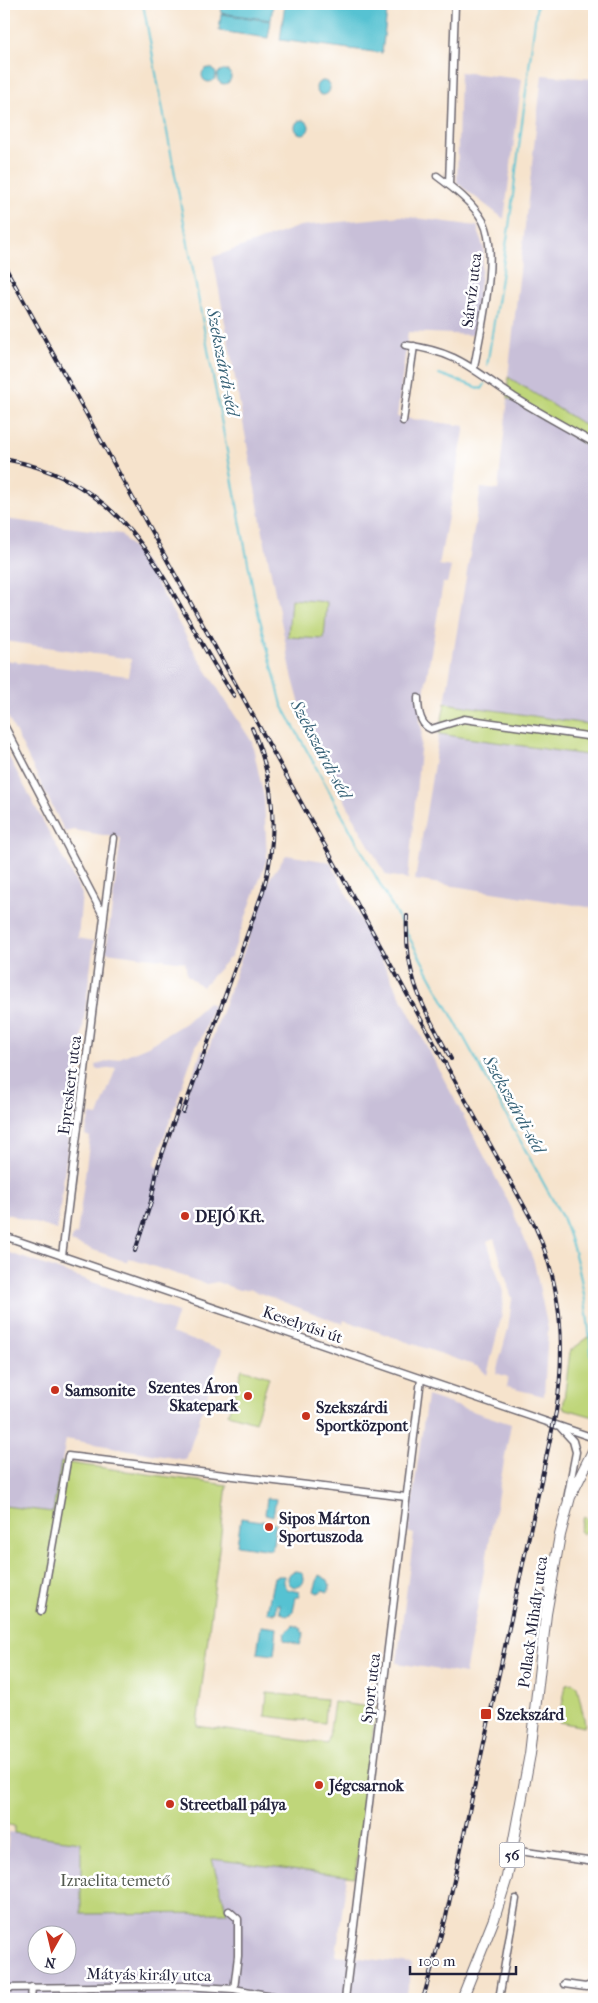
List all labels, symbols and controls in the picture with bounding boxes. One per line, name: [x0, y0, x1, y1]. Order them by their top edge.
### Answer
street label: Sárvíz utca: [458, 251, 486, 328]
water label: Szekszárdi-séd: [202, 306, 244, 420]
water label: Szekszárdi-séd: [285, 695, 357, 805]
street label: Epreskert utca: [54, 1034, 85, 1136]
water label: Szekszárdi-séd: [477, 1051, 551, 1160]
place label: DEJÓ Kft.: [195, 1206, 264, 1227]
marker: DEJÓ Kft.: [179, 1210, 191, 1222]
street label: Keselyűsi út: [260, 1302, 346, 1347]
place label: Szentes Áron Skatepark: [148, 1377, 239, 1416]
place label: Samsonite: [65, 1381, 136, 1400]
marker: Samsonite: [49, 1384, 61, 1396]
marker: Szentes Áron Skatepark: [242, 1390, 254, 1402]
place label: Szekszárdi Sportközpont: [316, 1398, 409, 1436]
marker: Szekszárdi Sportközpont: [300, 1410, 312, 1422]
place label: Sipos Márton Sportuszoda: [279, 1509, 371, 1547]
marker: Sipos Márton Sportuszoda: [263, 1521, 275, 1533]
street label: Pollack Mihály utca: [514, 1554, 551, 1689]
street label: Sport utca: [357, 1651, 384, 1724]
place label: Szekszárd: [497, 1705, 565, 1724]
marker: Szekszárd: [479, 1707, 493, 1721]
place label: Jégcsarnok: [327, 1776, 405, 1796]
marker: Jégcsarnok: [313, 1779, 325, 1791]
place label: Streetball pálya: [180, 1795, 287, 1815]
marker: Streetball pálya: [164, 1798, 176, 1810]
road number: 56: [500, 1842, 524, 1868]
park label: Izraelita temető: [60, 1871, 170, 1890]
north arrow: [28, 1926, 78, 1976]
scale bar: [410, 1943, 517, 1975]
text: 100 m: [418, 1952, 456, 1970]
text: N: [43, 1953, 57, 1972]
street label: Mátyás király utca: [86, 1964, 212, 1985]

